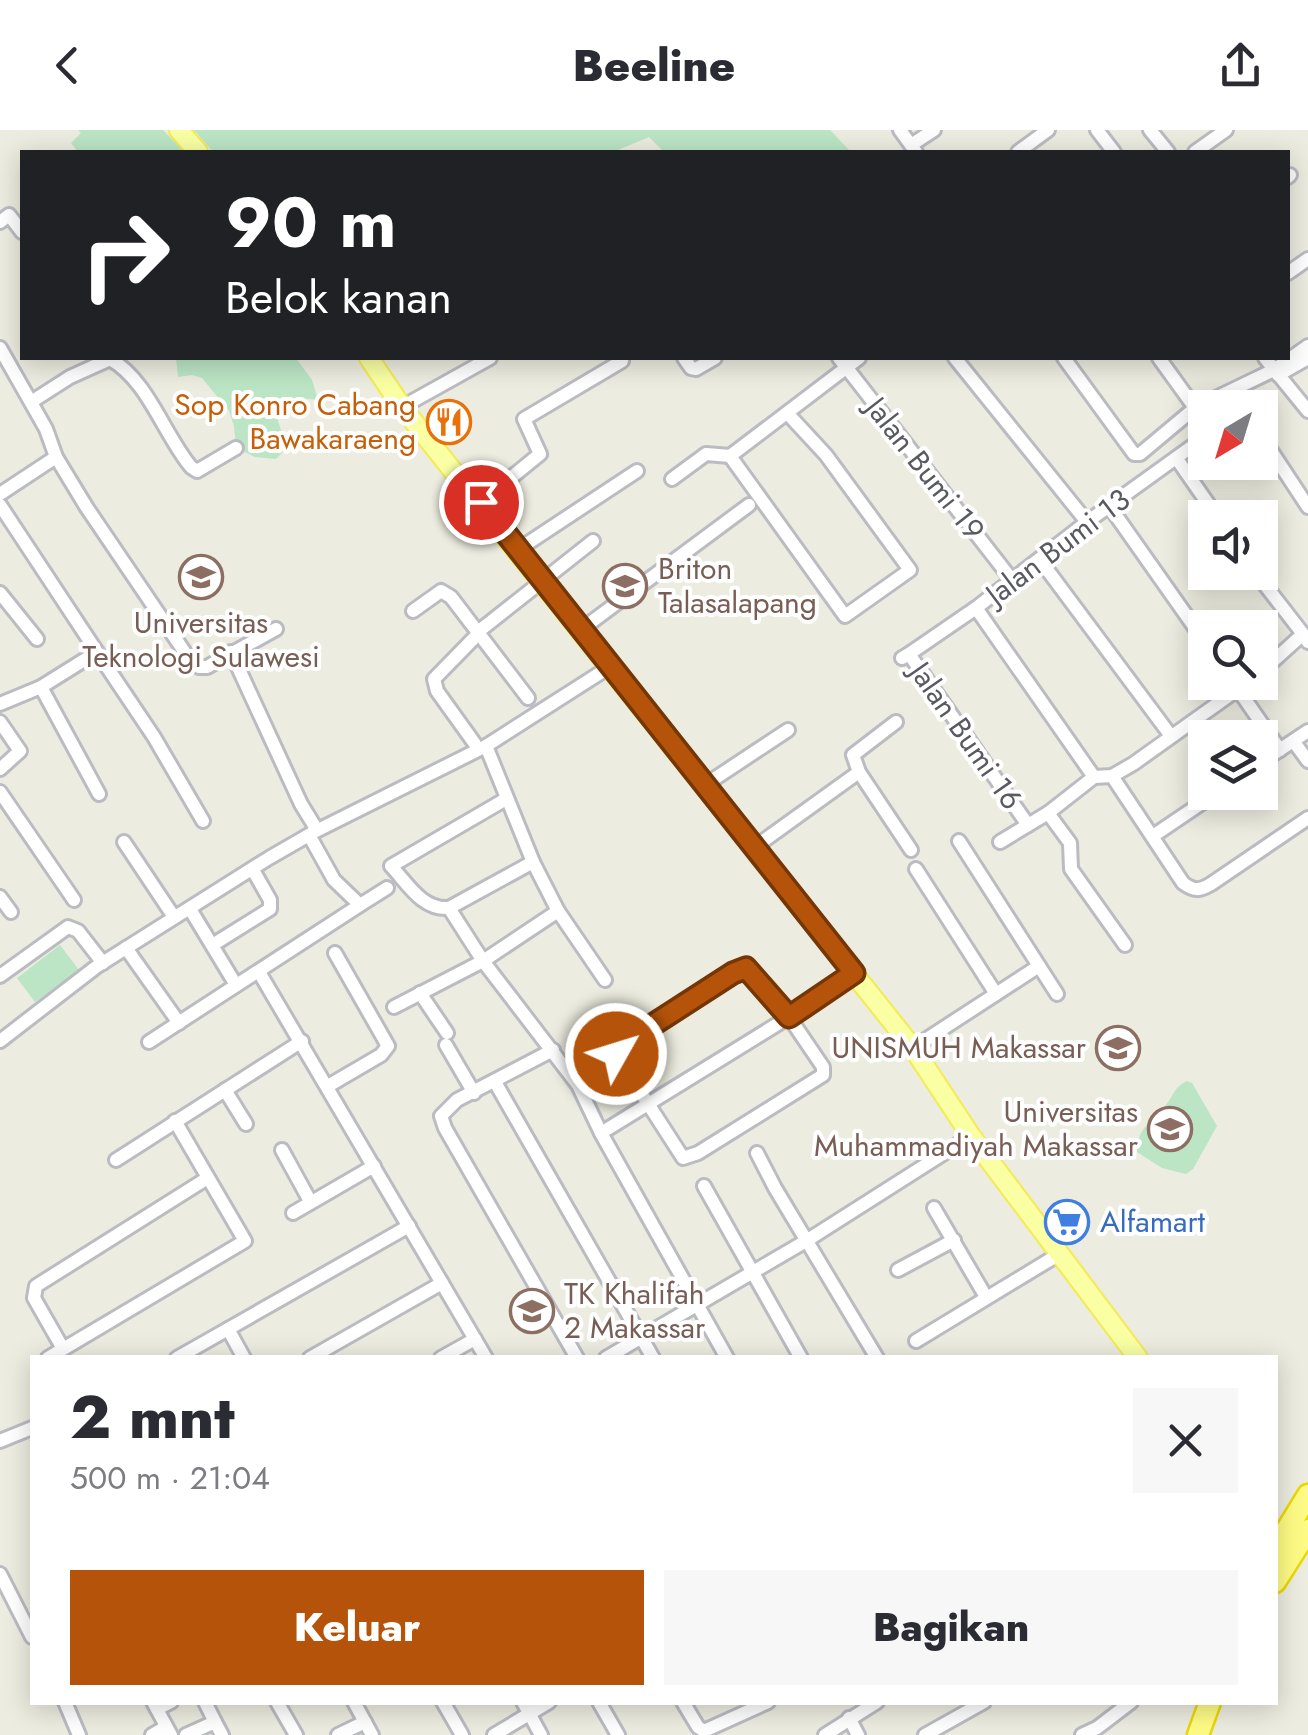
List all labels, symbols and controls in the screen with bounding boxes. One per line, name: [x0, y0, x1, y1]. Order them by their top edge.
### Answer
text: Beeline: [573, 33, 735, 98]
icon: back: [40, 38, 95, 93]
icon: share: [1213, 38, 1268, 93]
text: 90 m: [225, 172, 397, 273]
icon: right: [60, 190, 190, 320]
text: Belok kanan: [225, 265, 452, 330]
place label: Sop Konro Cabang Bawakaraeng: [174, 383, 416, 460]
street label: Jalan Bumi 19: [853, 385, 995, 549]
north arrow: [1188, 390, 1278, 480]
map controls: [1188, 390, 1278, 810]
restaurant icon: Sop Konro Cabang Bawakaraeng: [426, 399, 472, 445]
pin: [439, 460, 524, 545]
icon: arrive: [454, 475, 509, 530]
street label: Jalan Bumi 13: [974, 478, 1139, 617]
button: sound: [1188, 500, 1278, 590]
place label: Briton Talasalapang: [658, 547, 817, 624]
school or university icon: Universitas Teknologi Sulawesi: [178, 554, 224, 600]
school or university icon: Briton Talasalapang: [602, 563, 648, 609]
place label: Universitas Teknologi Sulawesi: [82, 601, 320, 678]
button: search: [1188, 610, 1278, 700]
street label: Jalan Bumi 16: [897, 650, 1033, 818]
button: layers: [1188, 720, 1278, 810]
position arrow: [564, 1002, 668, 1106]
school or university icon: UNISMUH Makassar: [1095, 1025, 1141, 1071]
place label: UNISMUH Makassar: [831, 1026, 1087, 1069]
place label: Universitas Muhammadiyah Makassar: [814, 1090, 1139, 1167]
school or university icon: Universitas Muhammadiyah Makassar: [1147, 1106, 1193, 1152]
supermarket icon: Alfamart: [1044, 1199, 1090, 1245]
place label: Alfamart: [1100, 1200, 1206, 1243]
place label: TK Khalifah 2 Makassar: [564, 1272, 706, 1349]
school or university icon: TK Khalifah 2 Makassar: [509, 1288, 555, 1334]
text: 2 mnt: [70, 1374, 235, 1461]
button: close: [1133, 1388, 1238, 1493]
text: 500 m · 21:04: [70, 1455, 270, 1501]
button: Keluar: [70, 1570, 644, 1685]
button: Bagikan: [664, 1570, 1238, 1685]

